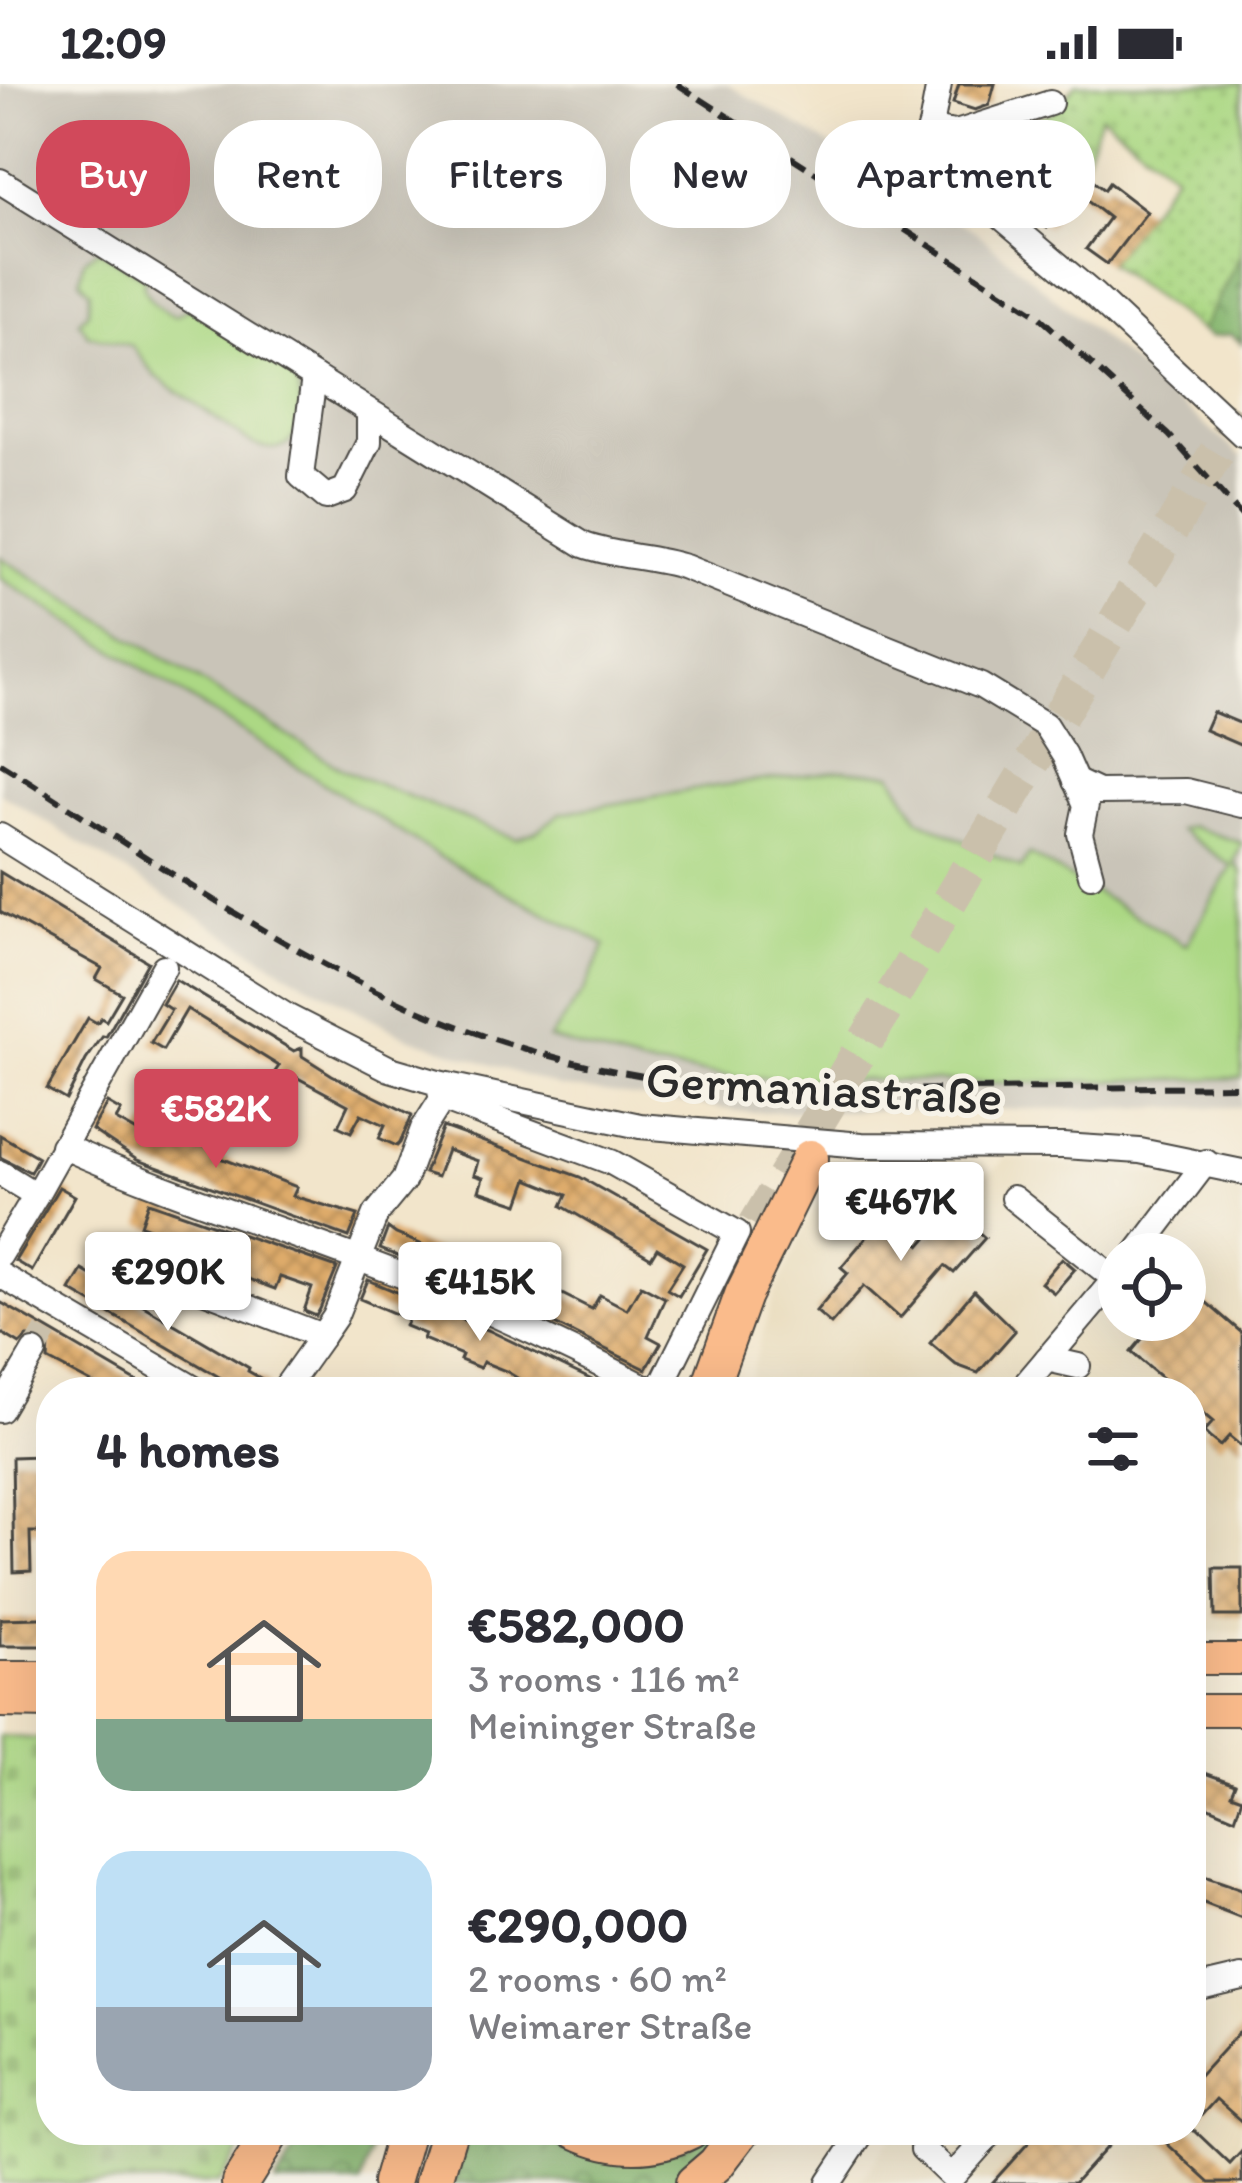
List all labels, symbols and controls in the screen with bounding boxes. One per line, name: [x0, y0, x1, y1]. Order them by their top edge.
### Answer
text: 12:09: [60, 15, 167, 69]
chip: Buy: [36, 120, 190, 228]
chip: Rent: [214, 120, 382, 228]
chip: Filters: [406, 120, 606, 228]
chip: New: [630, 120, 791, 228]
chip: Apartment: [815, 120, 1095, 228]
street label: Germaniastraße: [644, 1048, 1004, 1128]
pin: €582K: [132, 1069, 300, 1171]
text: €582K: [161, 1084, 271, 1131]
pin: €467K: [817, 1162, 985, 1264]
text: €467K: [846, 1177, 956, 1224]
pin: €290K: [84, 1232, 252, 1334]
map controls: [1098, 1233, 1206, 1341]
button: locate: [1098, 1233, 1206, 1341]
pin: €415K: [396, 1242, 564, 1344]
text: €290K: [112, 1247, 224, 1294]
text: €415K: [425, 1257, 535, 1304]
icon: filters: [1080, 1416, 1146, 1482]
text: 4 homes: [96, 1419, 280, 1480]
text: €582,000: [468, 1594, 685, 1655]
icon: home: [192, 1599, 336, 1743]
text: 3 rooms · 116 m²: [468, 1655, 740, 1702]
text: Meininger Straße: [468, 1702, 757, 1749]
text: €290,000: [468, 1894, 688, 1955]
icon: home: [192, 1899, 336, 2043]
text: 2 rooms · 60 m²: [468, 1955, 727, 2002]
text: Weimarer Straße: [468, 2002, 752, 2049]

